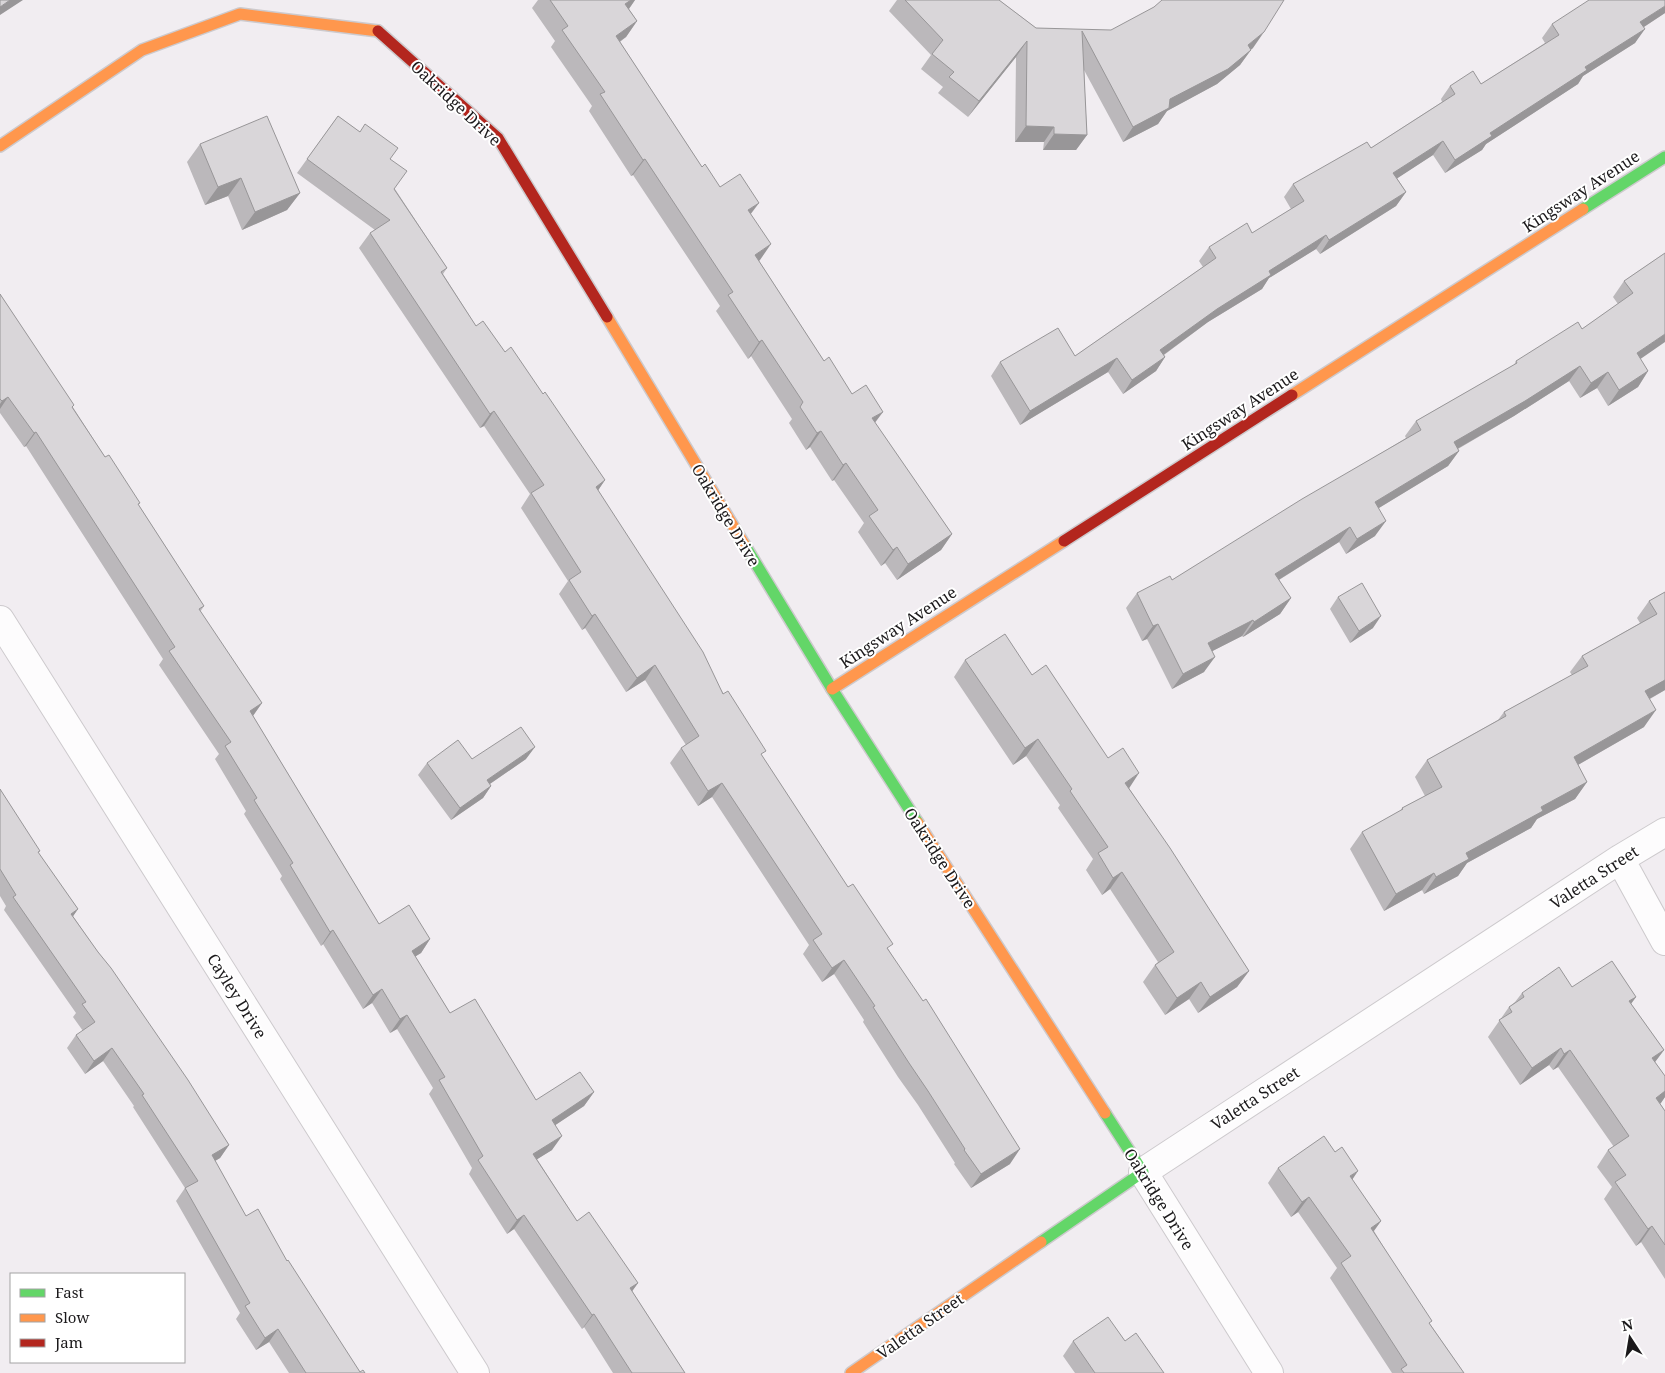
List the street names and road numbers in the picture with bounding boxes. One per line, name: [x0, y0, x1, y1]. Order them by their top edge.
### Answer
street label: Oakridge Drive: [406, 55, 506, 151]
street label: Kingsway Avenue: [1518, 145, 1644, 237]
street label: Kingsway Avenue: [1177, 363, 1303, 455]
street label: Oakridge Drive: [687, 460, 765, 570]
street label: Kingsway Avenue: [835, 581, 961, 673]
street label: Oakridge Drive: [899, 803, 981, 913]
street label: Valetta Street: [1545, 840, 1643, 914]
street label: Cayley Drive: [202, 949, 272, 1043]
street label: Valetta Street: [1206, 1061, 1304, 1135]
street label: Oakridge Drive: [1119, 1144, 1199, 1254]
street label: Valetta Street: [872, 1288, 968, 1364]

